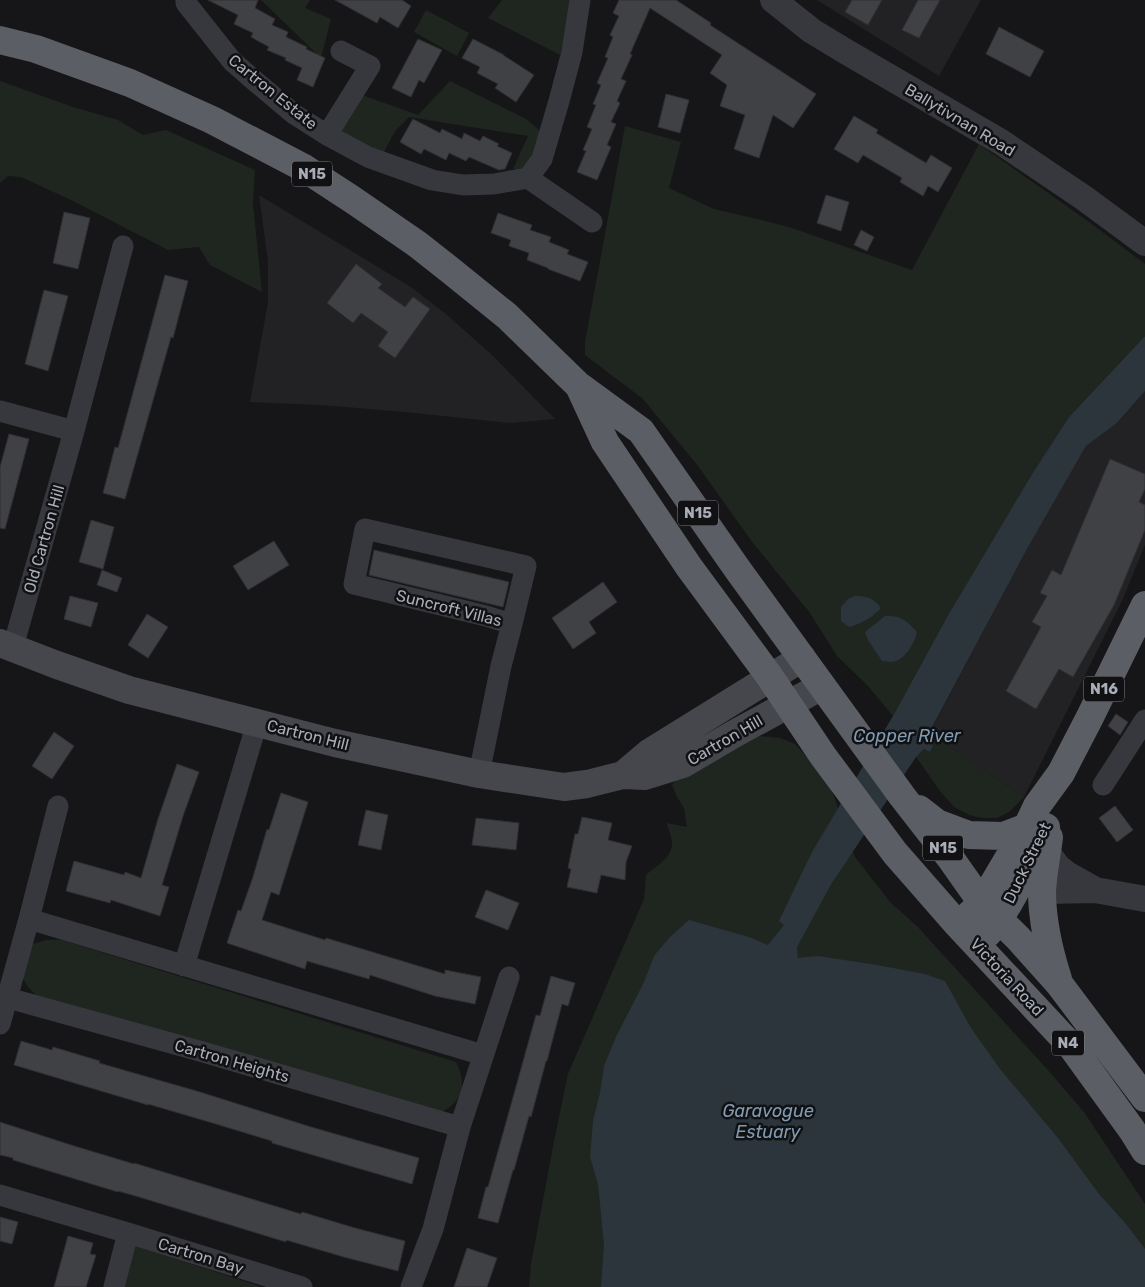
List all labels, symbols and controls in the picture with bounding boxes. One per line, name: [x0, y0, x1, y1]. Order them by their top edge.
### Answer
street label: Cartron Estate: [225, 50, 321, 134]
street label: Ballytivnan Road: [901, 80, 1019, 160]
road number: N15: [292, 162, 332, 186]
street label: Old Cartron Hill: [19, 483, 69, 595]
road number: N15: [678, 500, 718, 526]
street label: Suncroft Villas: [394, 586, 504, 630]
road number: N16: [1084, 676, 1124, 702]
street label: Cartron Hill: [684, 711, 766, 769]
street label: Cartron Hill: [265, 716, 351, 754]
water label: Copper River: [853, 725, 962, 747]
street label: Duck Street: [999, 819, 1055, 907]
road number: N15: [923, 836, 963, 860]
street label: Victoria Road: [966, 934, 1048, 1020]
road number: N4: [1052, 1030, 1084, 1056]
street label: Cartron Heights: [172, 1036, 292, 1086]
water label: Garavogue Estuary: [722, 1100, 814, 1143]
street label: Cartron Bay: [156, 1234, 246, 1278]

